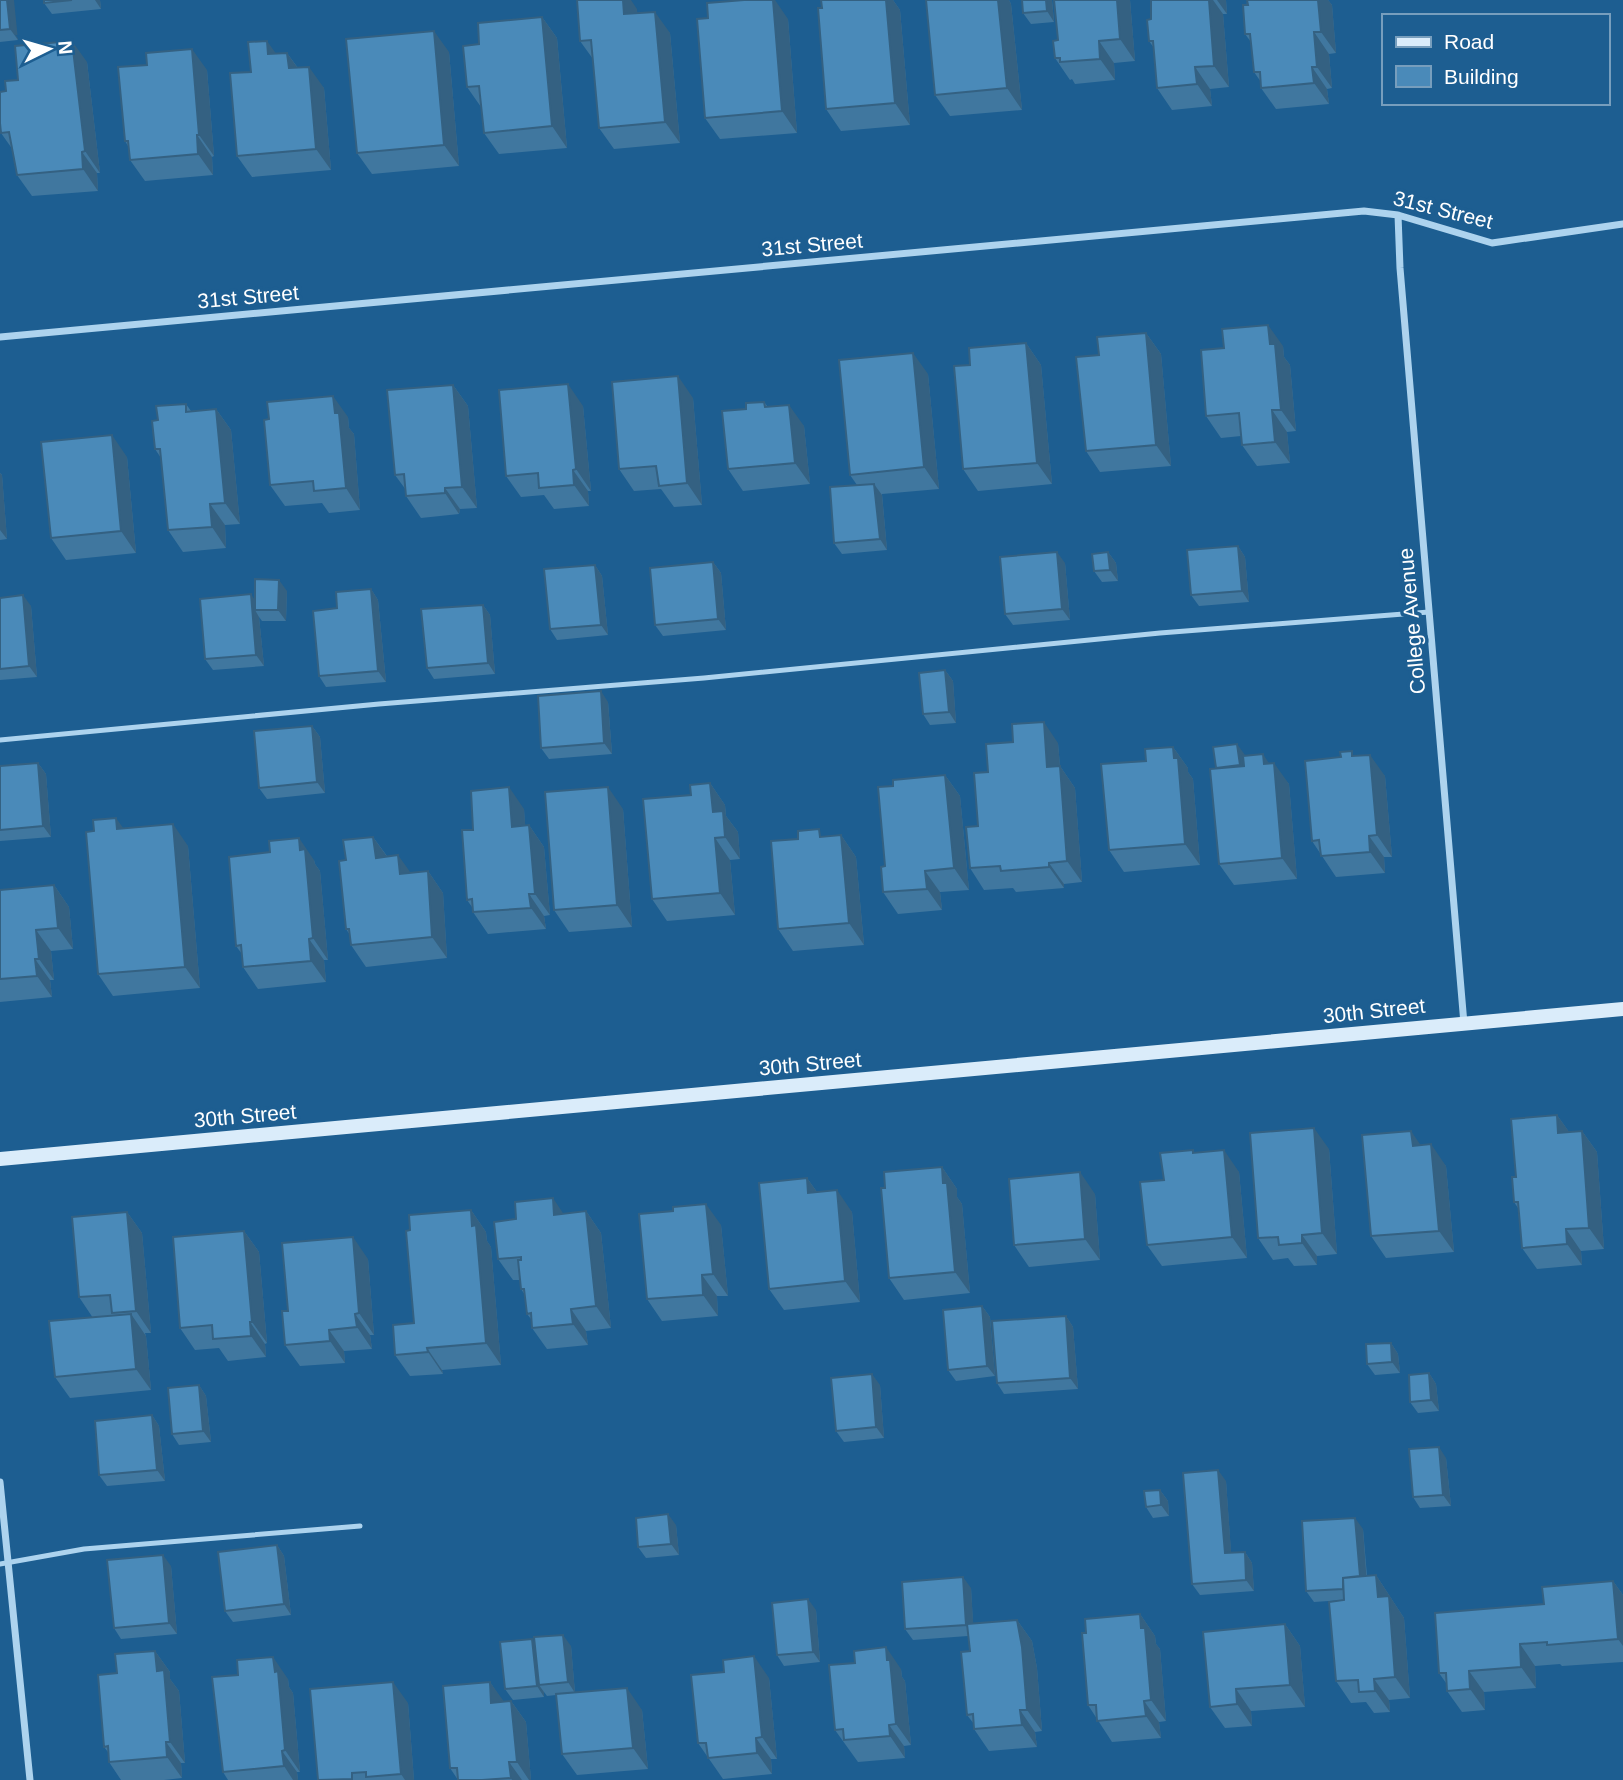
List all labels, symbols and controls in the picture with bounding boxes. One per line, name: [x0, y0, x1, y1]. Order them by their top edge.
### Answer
north arrow: [14, 14, 84, 84]
legend: [1382, 14, 1609, 105]
text: Road: [1444, 30, 1494, 53]
text: N: [54, 40, 76, 55]
text: Building: [1444, 65, 1519, 88]
street label: 31st Street: [1391, 186, 1495, 233]
street label: 31st Street: [760, 229, 864, 260]
street label: 31st Street: [196, 281, 300, 312]
street label: College Avenue: [1394, 547, 1429, 695]
street label: 30th Street: [1322, 994, 1426, 1027]
street label: 30th Street: [758, 1048, 862, 1079]
street label: 30th Street: [193, 1100, 297, 1131]

